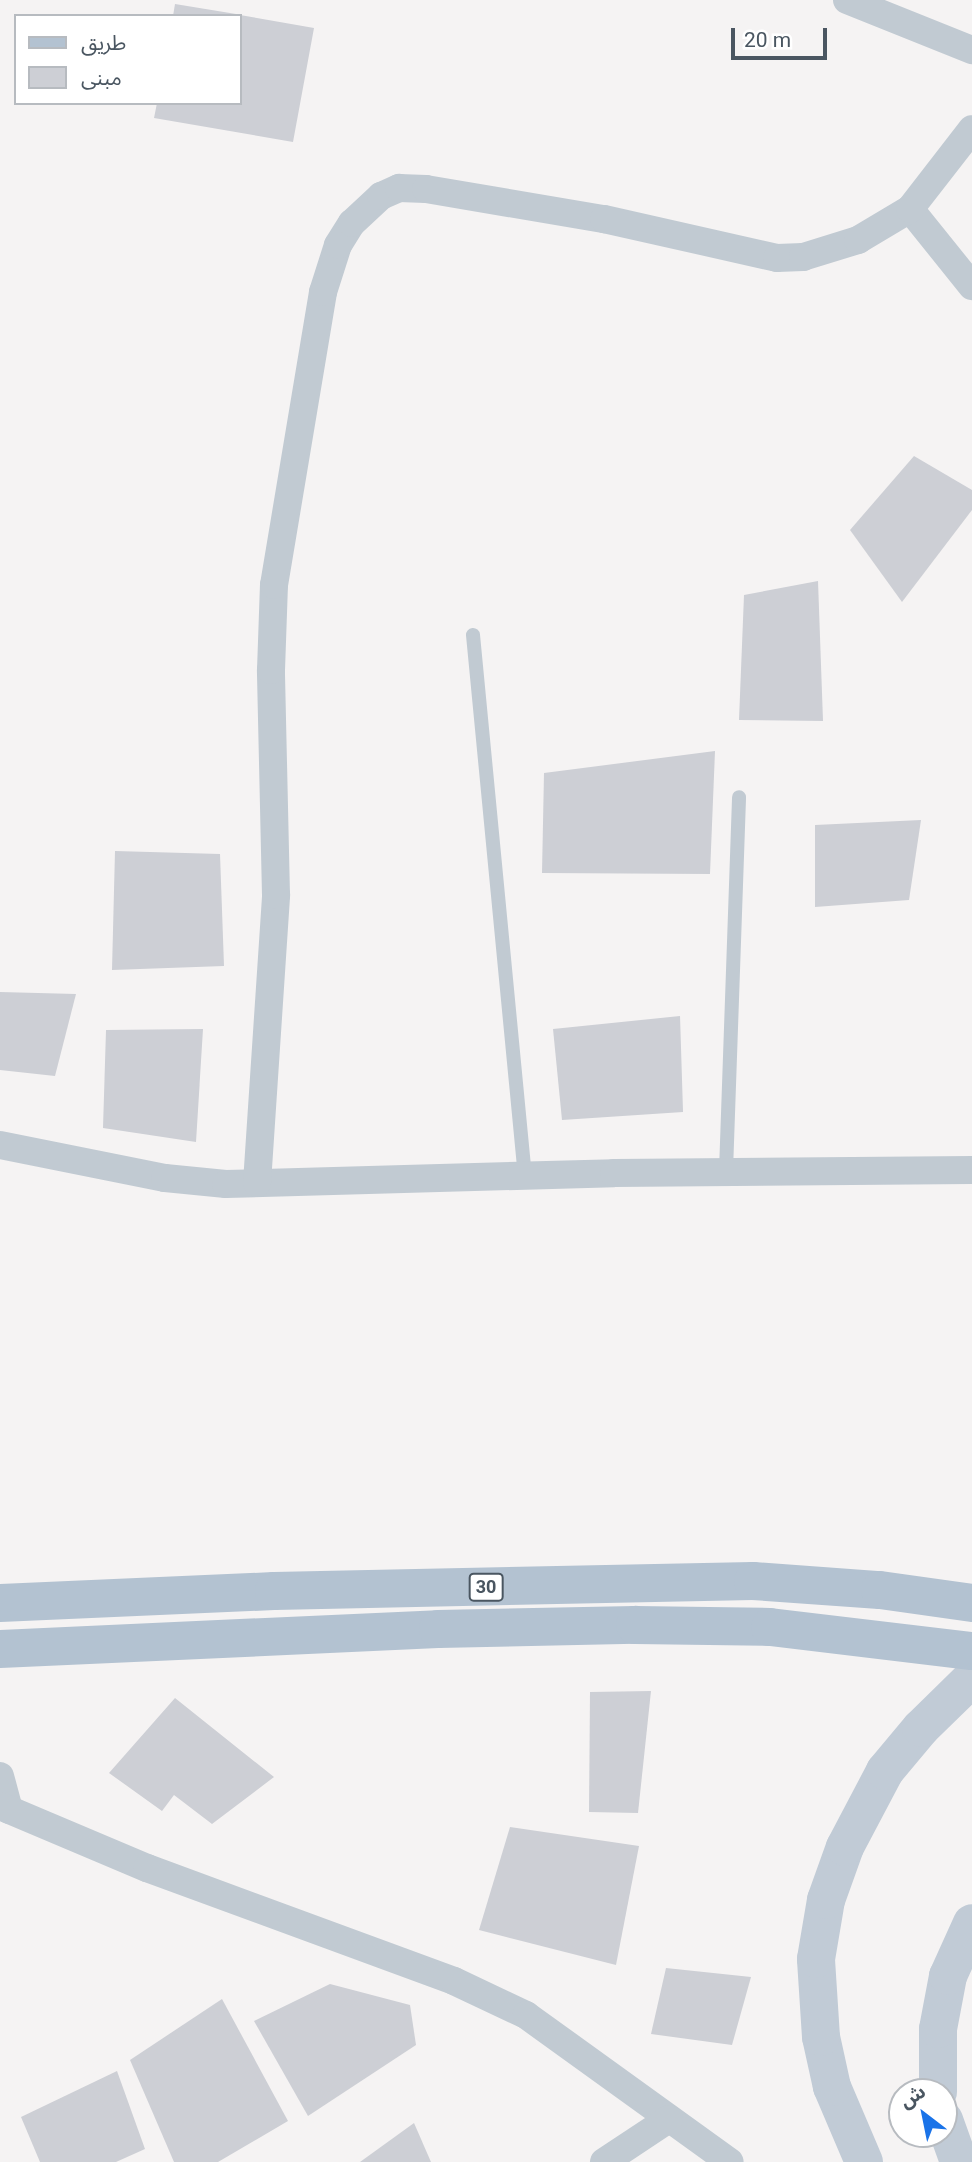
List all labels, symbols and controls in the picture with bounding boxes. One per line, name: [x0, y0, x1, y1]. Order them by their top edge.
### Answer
legend: [14, 14, 242, 105]
scale bar: [734, 14, 830, 58]
text: 20 m: [744, 28, 791, 52]
text: طريق: [81, 31, 126, 55]
text: مبنى: [81, 66, 122, 90]
road number: 30: [468, 1572, 504, 1602]
north arrow: [888, 2078, 958, 2148]
text: ش: [896, 2080, 930, 2113]

